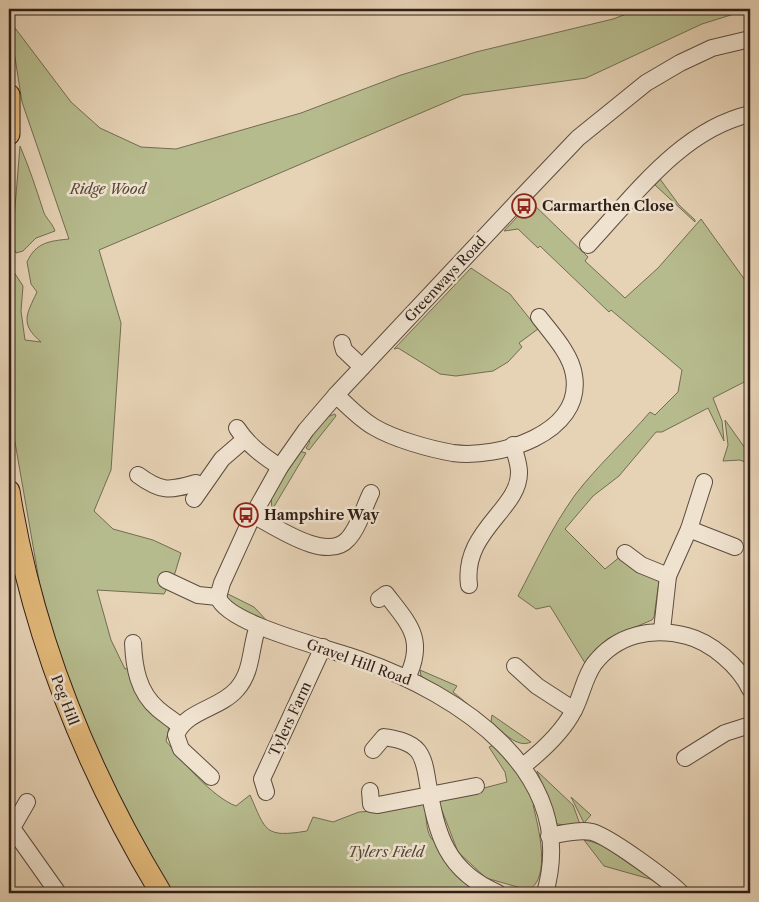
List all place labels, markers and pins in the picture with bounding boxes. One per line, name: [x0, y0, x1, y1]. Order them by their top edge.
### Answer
bus stop icon: Carmarthen Close: [511, 193, 537, 219]
place label: Carmarthen Close: [542, 197, 674, 215]
bus stop icon: Hampshire Way: [233, 502, 259, 528]
place label: Hampshire Way: [264, 506, 380, 524]

